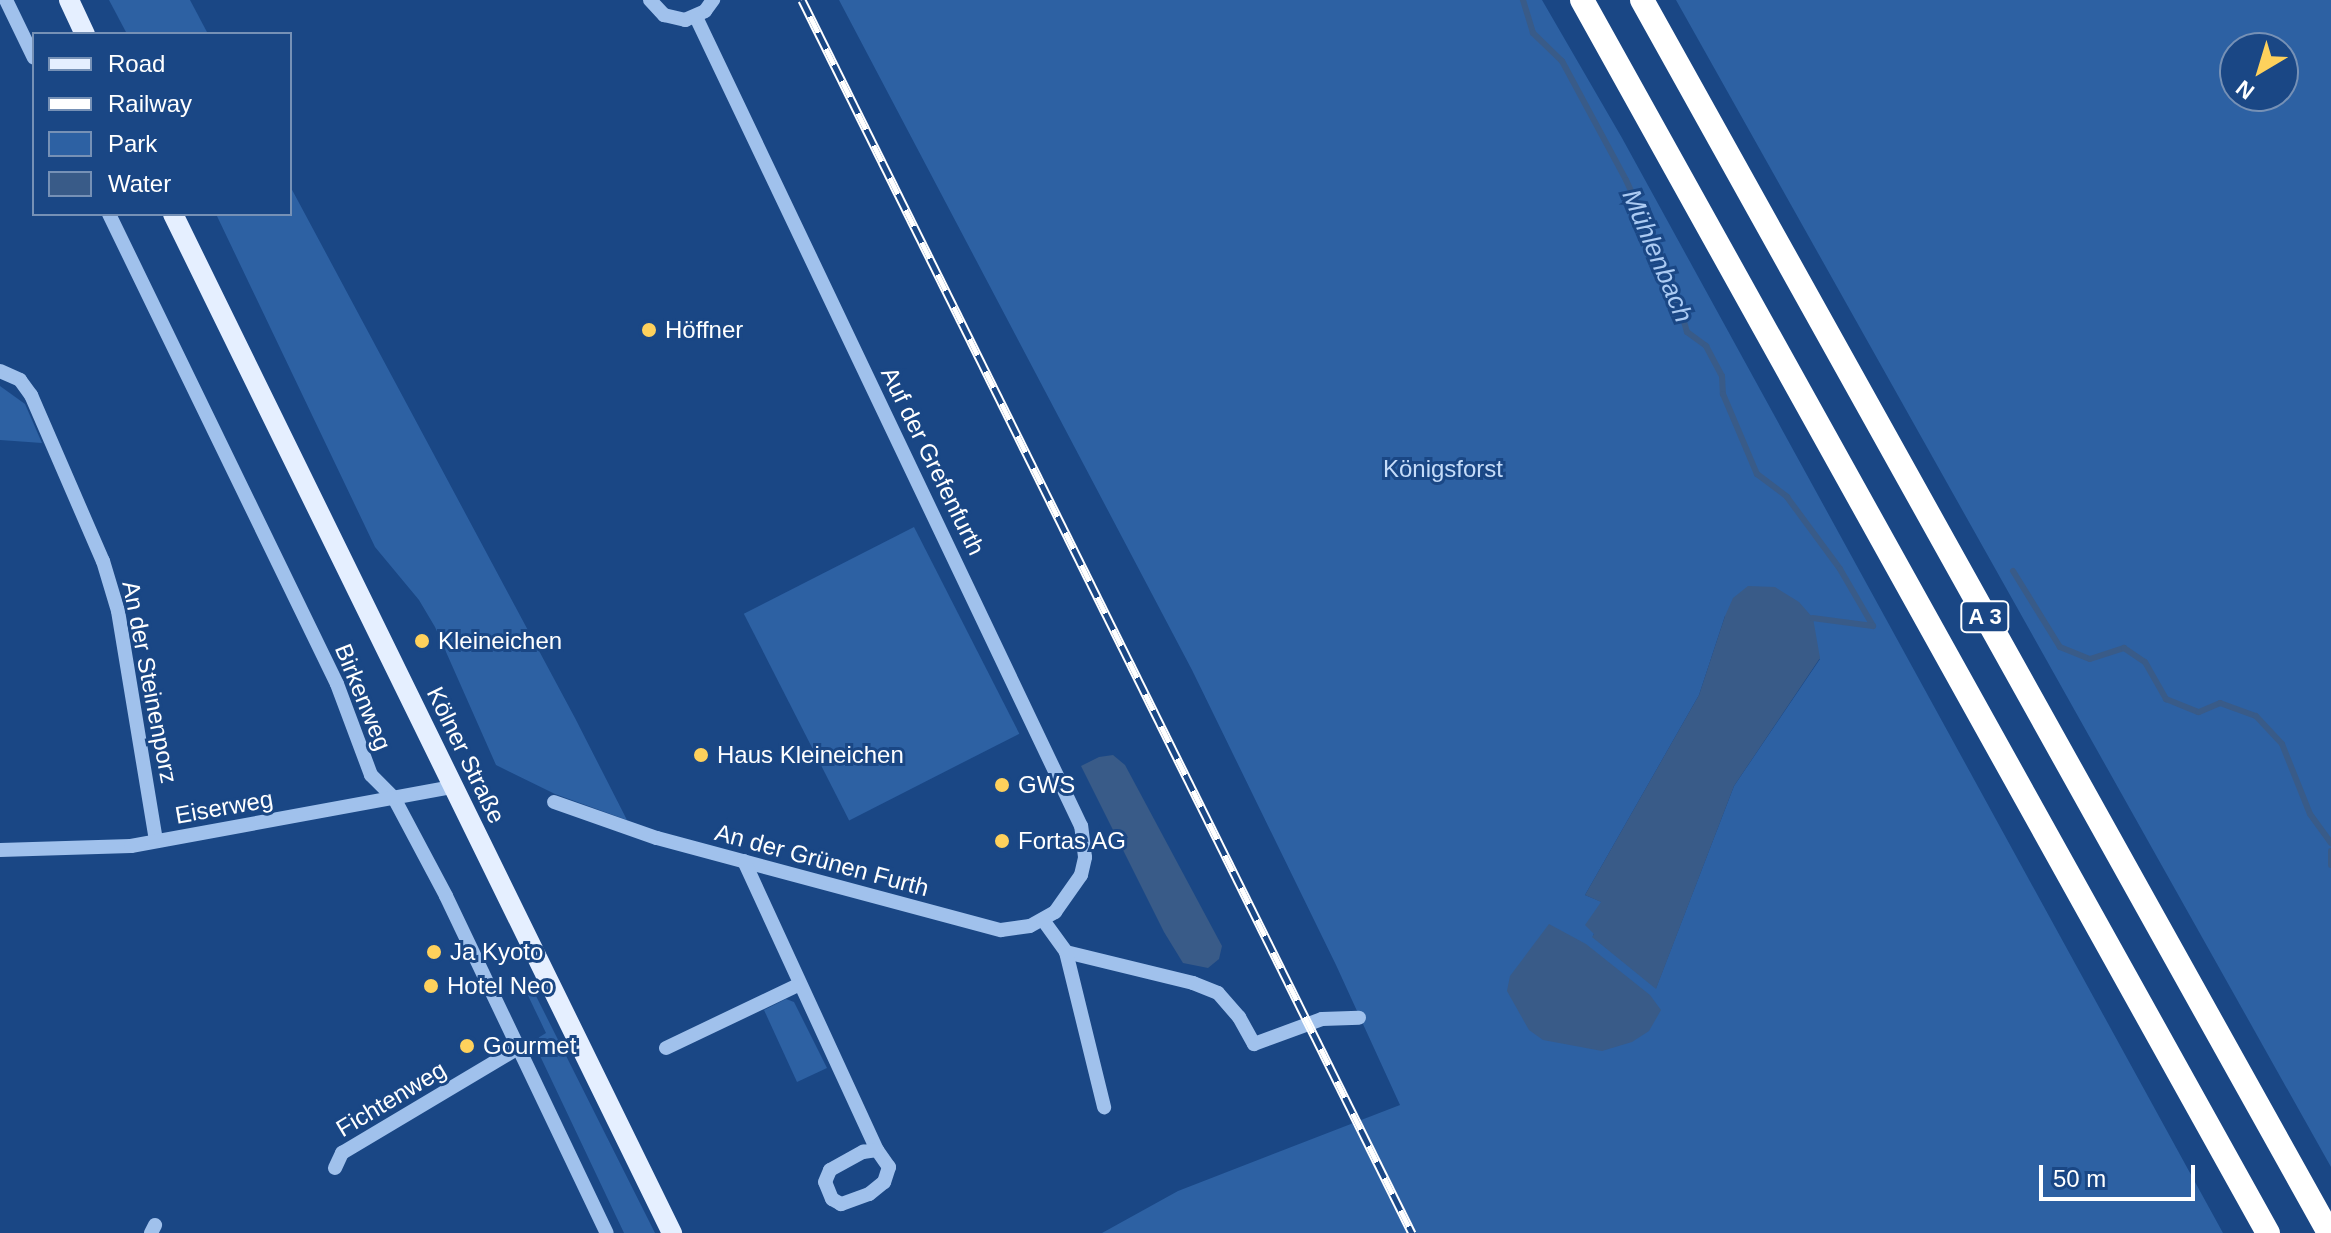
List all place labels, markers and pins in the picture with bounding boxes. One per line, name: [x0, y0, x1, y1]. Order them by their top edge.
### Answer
place label: Höffner: [665, 316, 743, 344]
marker: Höffner: [640, 321, 658, 339]
place label: Kleineichen: [438, 627, 562, 655]
marker: Kleineichen: [413, 632, 431, 650]
place label: Haus Kleineichen: [717, 741, 904, 769]
marker: Haus Kleineichen: [692, 746, 710, 764]
place label: GWS: [1018, 771, 1075, 799]
marker: GWS: [993, 776, 1011, 794]
place label: Fortas AG: [1018, 827, 1127, 855]
marker: Fortas AG: [993, 832, 1011, 850]
place label: Ja Kyoto: [450, 938, 543, 966]
marker: Ja Kyoto: [425, 943, 443, 961]
place label: Hotel Neo: [447, 972, 554, 1000]
marker: Hotel Neo: [422, 977, 440, 995]
place label: Gourmet: [483, 1032, 576, 1060]
marker: Gourmet: [458, 1037, 476, 1055]

